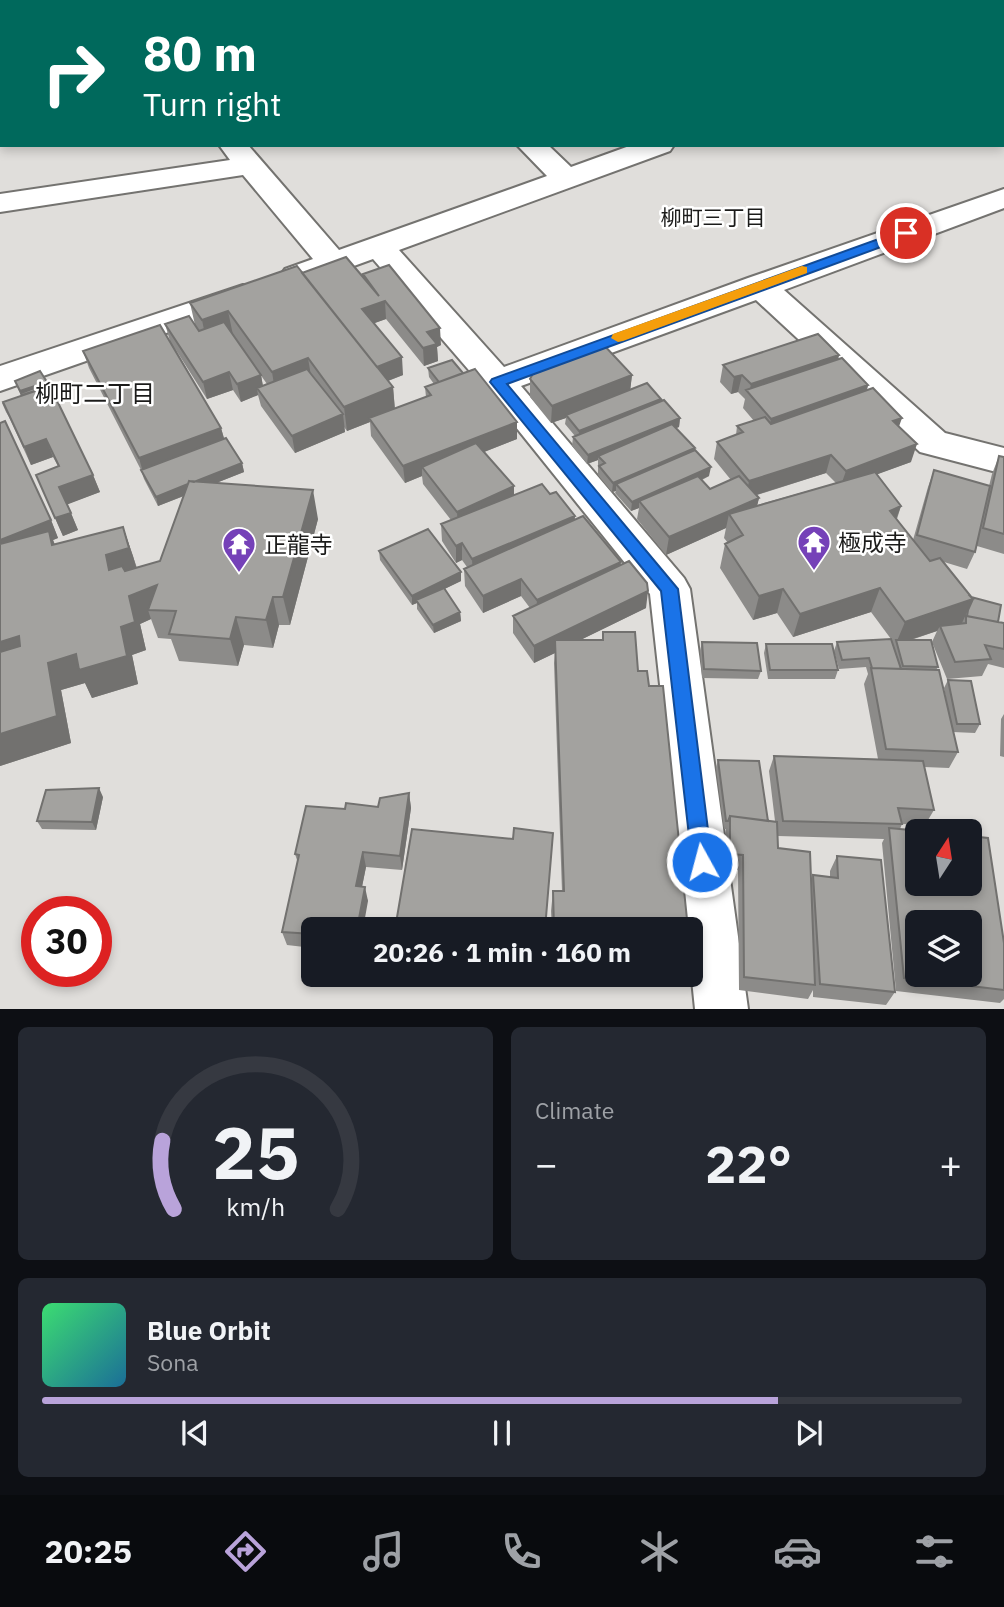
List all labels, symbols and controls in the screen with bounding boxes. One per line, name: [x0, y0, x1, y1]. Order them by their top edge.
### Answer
text: 80 m: [143, 21, 257, 84]
icon: right: [28, 28, 119, 119]
text: Turn right: [143, 83, 281, 125]
district label: 柳町三丁目: [661, 203, 766, 231]
pin: [876, 203, 936, 263]
icon: arrive: [887, 214, 925, 252]
district label: 柳町二丁目: [35, 377, 155, 409]
temple icon: 極成寺: [795, 523, 833, 572]
temple icon: 正龍寺: [220, 525, 258, 574]
place label: 極成寺: [838, 527, 907, 557]
place label: 正龍寺: [264, 529, 333, 559]
north arrow: [905, 819, 982, 896]
map controls: [905, 819, 982, 987]
position arrow: [665, 825, 739, 899]
speed limit sign: 30: [21, 896, 112, 987]
button: layers: [905, 910, 982, 987]
text: 20:26 · 1 min · 160 m: [373, 935, 631, 969]
text: Climate: [535, 1095, 614, 1125]
text: 25: [212, 1105, 299, 1200]
text: 22°: [705, 1130, 792, 1197]
text: −: [535, 1139, 558, 1188]
text: +: [939, 1139, 962, 1188]
text: km/h: [226, 1190, 285, 1223]
text: Blue Orbit: [147, 1313, 271, 1347]
text: Sona: [147, 1347, 199, 1377]
icon: previous: [176, 1414, 214, 1452]
icon: pause: [483, 1414, 521, 1452]
icon: next: [790, 1414, 828, 1452]
icon: directions: [221, 1527, 270, 1576]
icon: music: [359, 1527, 408, 1576]
icon: phone: [497, 1527, 546, 1576]
icon: climate: [635, 1527, 684, 1576]
icon: car: [773, 1527, 822, 1576]
icon: filters: [910, 1527, 959, 1576]
text: 20:25: [44, 1530, 132, 1572]

